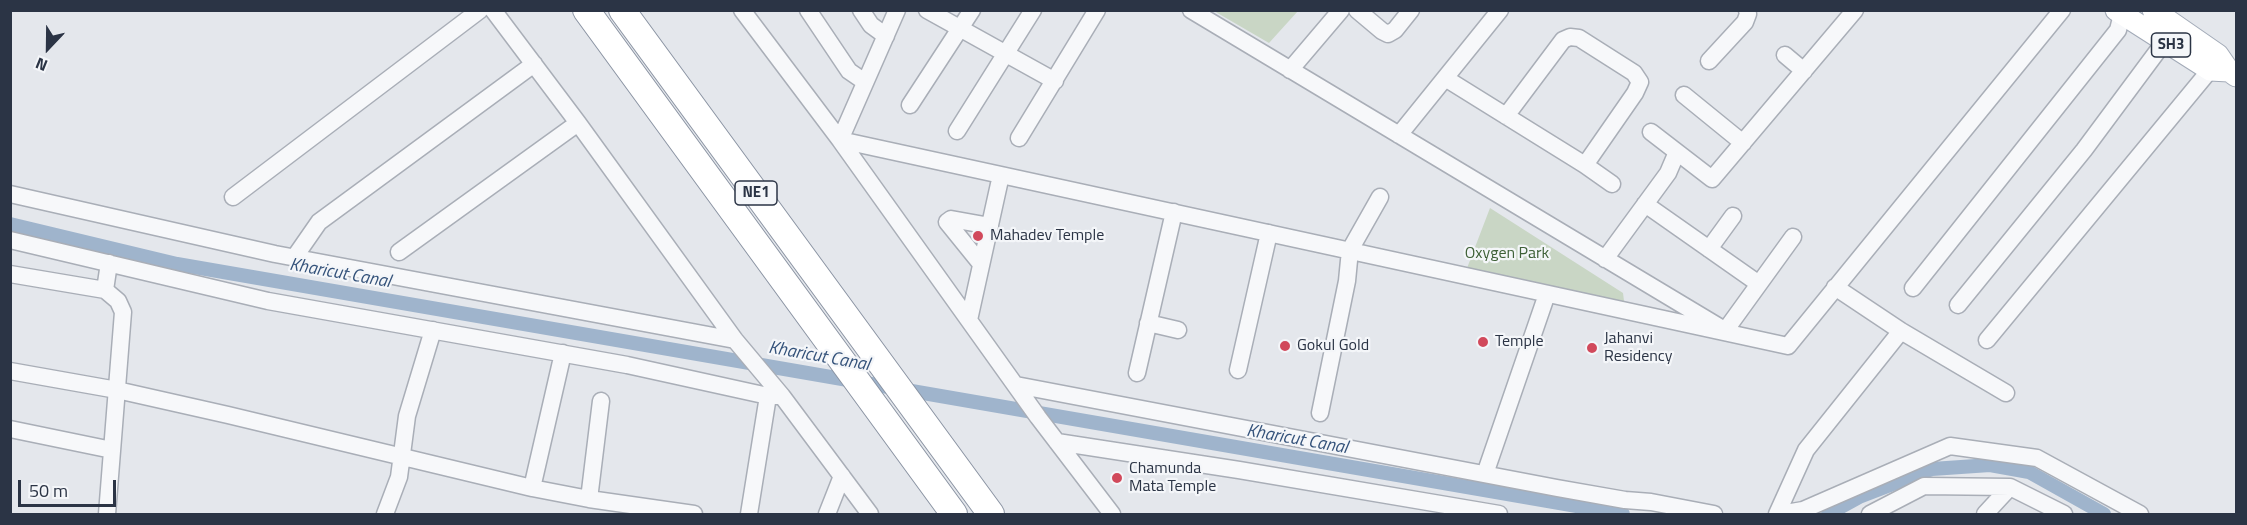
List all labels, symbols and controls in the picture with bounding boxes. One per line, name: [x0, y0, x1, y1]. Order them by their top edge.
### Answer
north arrow: [18, 18, 78, 78]
road number: SH3: [2152, 33, 2190, 57]
text: N: [32, 51, 51, 78]
road number: NE1: [735, 181, 777, 205]
place label: Mahadev Temple: [990, 226, 1104, 246]
marker: Mahadev Temple: [971, 229, 985, 243]
park label: Oxygen Park: [1465, 244, 1549, 264]
water label: Kharicut Canal: [288, 254, 392, 294]
place label: Jahanvi Residency: [1604, 329, 1673, 367]
place label: Temple: [1495, 332, 1544, 352]
marker: Temple: [1476, 335, 1490, 349]
place label: Gokul Gold: [1297, 336, 1369, 356]
water label: Kharicut Canal: [767, 337, 871, 377]
marker: Gokul Gold: [1278, 339, 1292, 353]
marker: Jahanvi Residency: [1585, 341, 1599, 355]
water label: Kharicut Canal: [1245, 420, 1349, 460]
place label: Chamunda Mata Temple: [1129, 459, 1216, 497]
scale bar: [21, 468, 118, 506]
marker: Chamunda Mata Temple: [1110, 471, 1124, 485]
text: 50 m: [29, 477, 68, 504]

